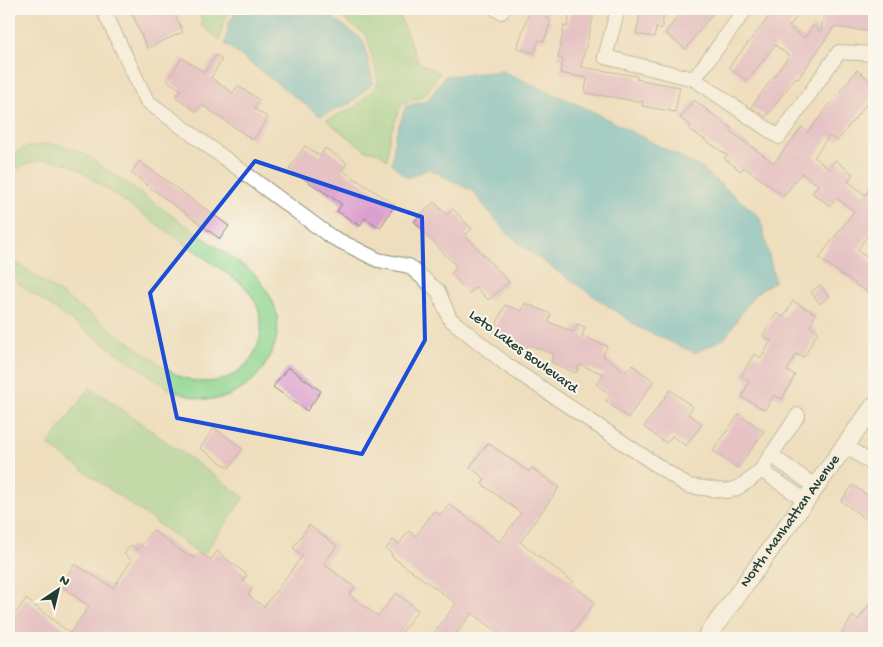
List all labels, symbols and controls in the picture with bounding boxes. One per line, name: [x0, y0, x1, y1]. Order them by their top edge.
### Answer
street label: Leto Lakes Boulevard: [465, 306, 582, 398]
street label: North Manhattan Avenue: [736, 451, 845, 591]
north arrow: [32, 564, 82, 614]
text: N: [55, 572, 73, 591]

